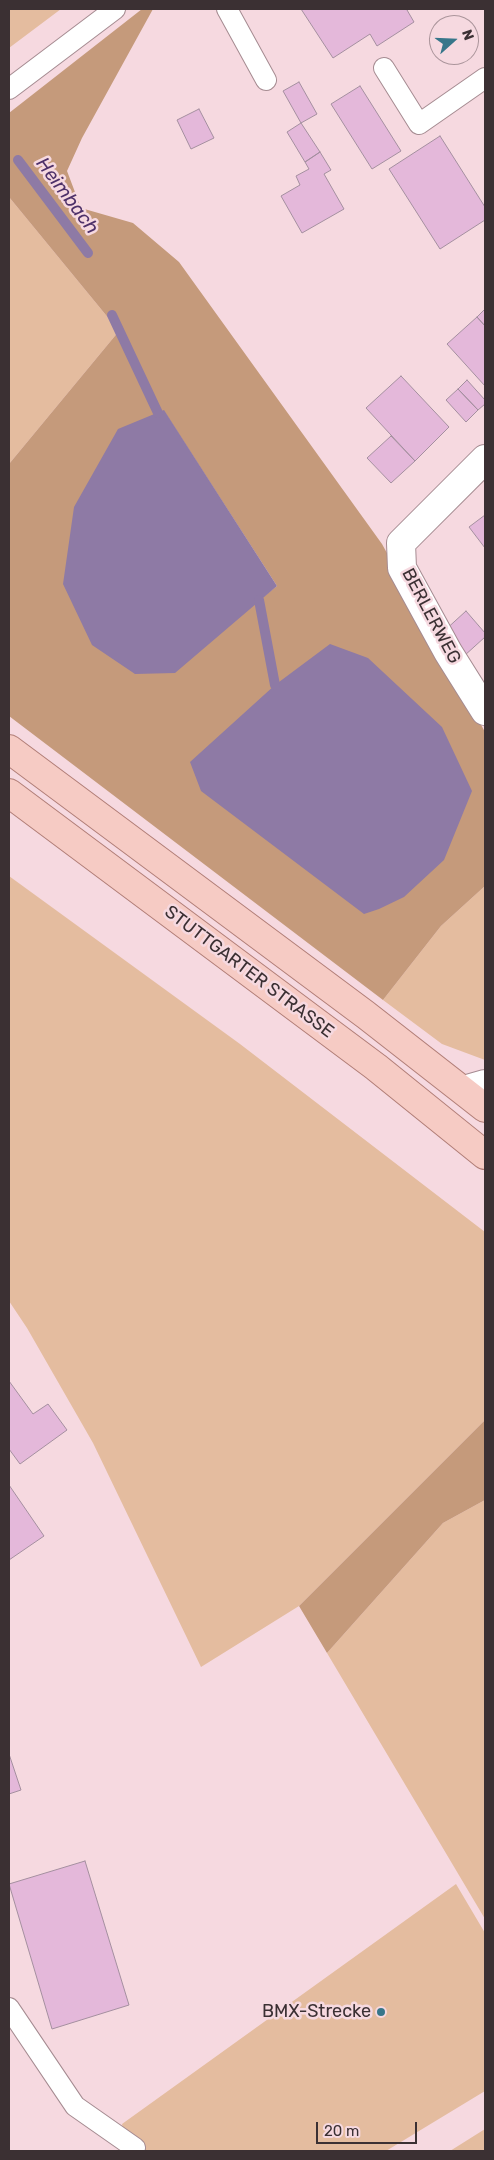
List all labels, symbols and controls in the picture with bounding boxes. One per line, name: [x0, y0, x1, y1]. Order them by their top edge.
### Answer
north arrow: [429, 15, 479, 65]
text: N: [458, 27, 477, 43]
water label: Heimbach: [31, 153, 103, 239]
street label: BERLERWEG: [397, 565, 465, 667]
street label: STUTTGARTER STRASSE: [160, 901, 338, 1043]
place label: BMX-Strecke: [262, 2001, 371, 2023]
marker: BMX-Strecke: [375, 2006, 387, 2018]
scale bar: [319, 2112, 420, 2144]
text: 20 m: [324, 2122, 359, 2140]

